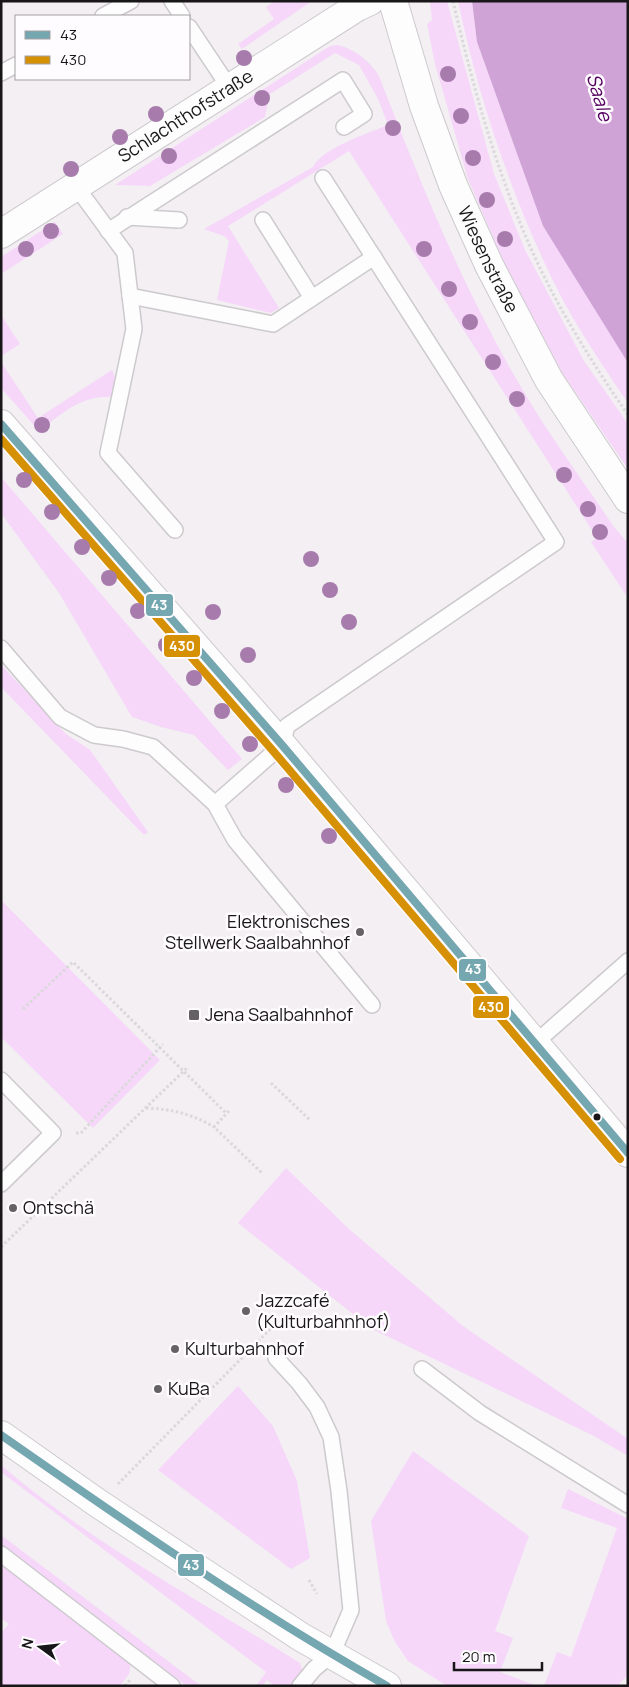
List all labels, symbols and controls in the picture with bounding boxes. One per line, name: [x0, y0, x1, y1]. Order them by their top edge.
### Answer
legend: [15, 15, 190, 80]
text: 43: [60, 24, 77, 45]
text: 430: [60, 49, 86, 70]
street label: Schlachthofstraße: [113, 63, 257, 167]
water label: Saale: [581, 70, 620, 126]
street label: Wiesenstraße: [453, 202, 525, 317]
line badge: 43: [145, 593, 174, 617]
text: 43: [151, 595, 167, 614]
line badge: 430: [163, 634, 201, 658]
text: 430: [169, 636, 195, 655]
place label: Elektronisches Stellwerk Saalbahnhof: [165, 909, 351, 954]
marker: Elektronisches Stellwerk Saalbahnhof: [354, 926, 366, 938]
line badge: 43: [458, 958, 487, 982]
text: 43: [465, 959, 481, 978]
line badge: 430: [472, 995, 510, 1019]
text: 430: [478, 997, 504, 1016]
place label: Jena Saalbahnhof: [205, 1002, 354, 1026]
marker: Jena Saalbahnhof: [187, 1008, 201, 1022]
unlabelled marker: [592, 1112, 602, 1122]
place label: Ontschä: [23, 1195, 94, 1219]
marker: Ontschä: [7, 1202, 19, 1214]
place label: Jazzcafé (Kulturbahnhof): [256, 1288, 390, 1333]
marker: Jazzcafé (Kulturbahnhof): [240, 1305, 252, 1317]
place label: Kulturbahnhof: [185, 1336, 305, 1360]
marker: Kulturbahnhof: [169, 1343, 181, 1355]
place label: KuBa: [168, 1376, 210, 1400]
marker: KuBa: [152, 1383, 164, 1395]
line badge: 43: [177, 1553, 205, 1577]
text: 43: [183, 1555, 199, 1574]
north arrow: [15, 1622, 65, 1672]
text: N: [16, 1636, 37, 1651]
scale bar: [454, 1640, 542, 1672]
text: 20 m: [462, 1646, 495, 1667]

